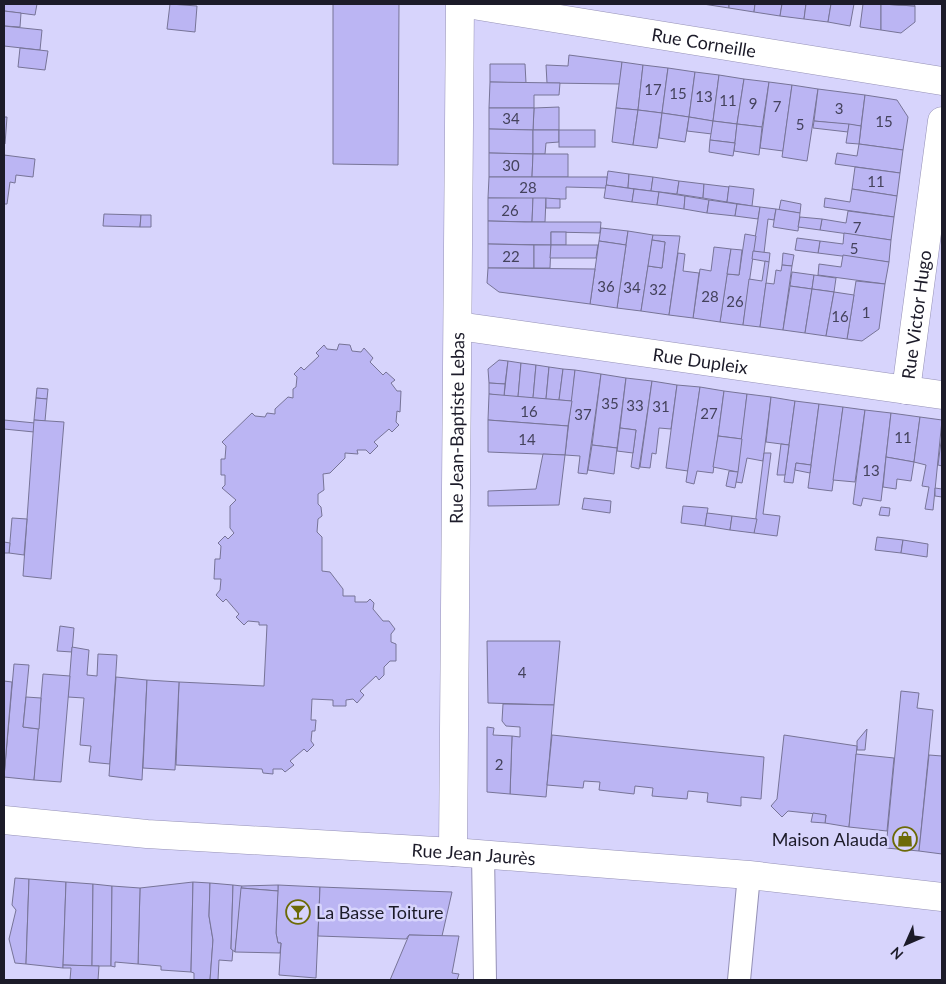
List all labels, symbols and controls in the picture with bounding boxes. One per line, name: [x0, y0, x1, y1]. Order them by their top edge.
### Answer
street label: Rue Corneille: [650, 23, 758, 62]
house number: 17: [644, 80, 662, 98]
house number: 15: [669, 84, 687, 102]
house number: 13: [695, 87, 713, 105]
house number: 11: [719, 91, 737, 109]
house number: 9: [749, 94, 757, 112]
house number: 7: [773, 97, 782, 115]
house number: 3: [835, 99, 843, 117]
house number: 34: [502, 109, 520, 127]
house number: 15: [875, 112, 893, 130]
house number: 5: [796, 115, 804, 133]
house number: 30: [502, 156, 520, 174]
house number: 11: [867, 172, 885, 190]
house number: 28: [519, 178, 537, 196]
house number: 26: [501, 201, 519, 219]
house number: 7: [853, 218, 862, 236]
house number: 5: [850, 239, 858, 257]
house number: 22: [502, 247, 520, 265]
street label: Rue Victor Hugo: [897, 249, 936, 381]
house number: 36: [597, 277, 615, 295]
house number: 34: [623, 278, 641, 296]
house number: 32: [649, 280, 667, 298]
house number: 28: [701, 287, 719, 305]
house number: 26: [726, 292, 744, 310]
house number: 1: [862, 303, 870, 321]
house number: 16: [831, 307, 849, 325]
street label: Rue Jean-Baptiste Lebas: [445, 332, 468, 524]
street label: Rue Dupleix: [652, 343, 750, 378]
house number: 35: [601, 394, 619, 412]
house number: 33: [626, 396, 644, 414]
house number: 31: [652, 397, 670, 415]
house number: 16: [520, 402, 538, 420]
house number: 27: [700, 404, 718, 422]
house number: 37: [574, 405, 592, 423]
house number: 11: [894, 428, 912, 446]
house number: 14: [518, 430, 536, 448]
house number: 13: [862, 461, 880, 479]
house number: 4: [518, 663, 527, 681]
house number: 2: [495, 755, 503, 773]
shop icon: Maison Alauda: [892, 826, 918, 852]
place label: Maison Alauda: [772, 828, 888, 850]
street label: Rue Jean Jaurès: [411, 839, 537, 869]
bar icon: La Basse Toiture: [285, 899, 311, 925]
place label: La Basse Toiture: [316, 901, 444, 923]
north arrow: [881, 919, 931, 969]
text: N: [887, 944, 906, 963]

